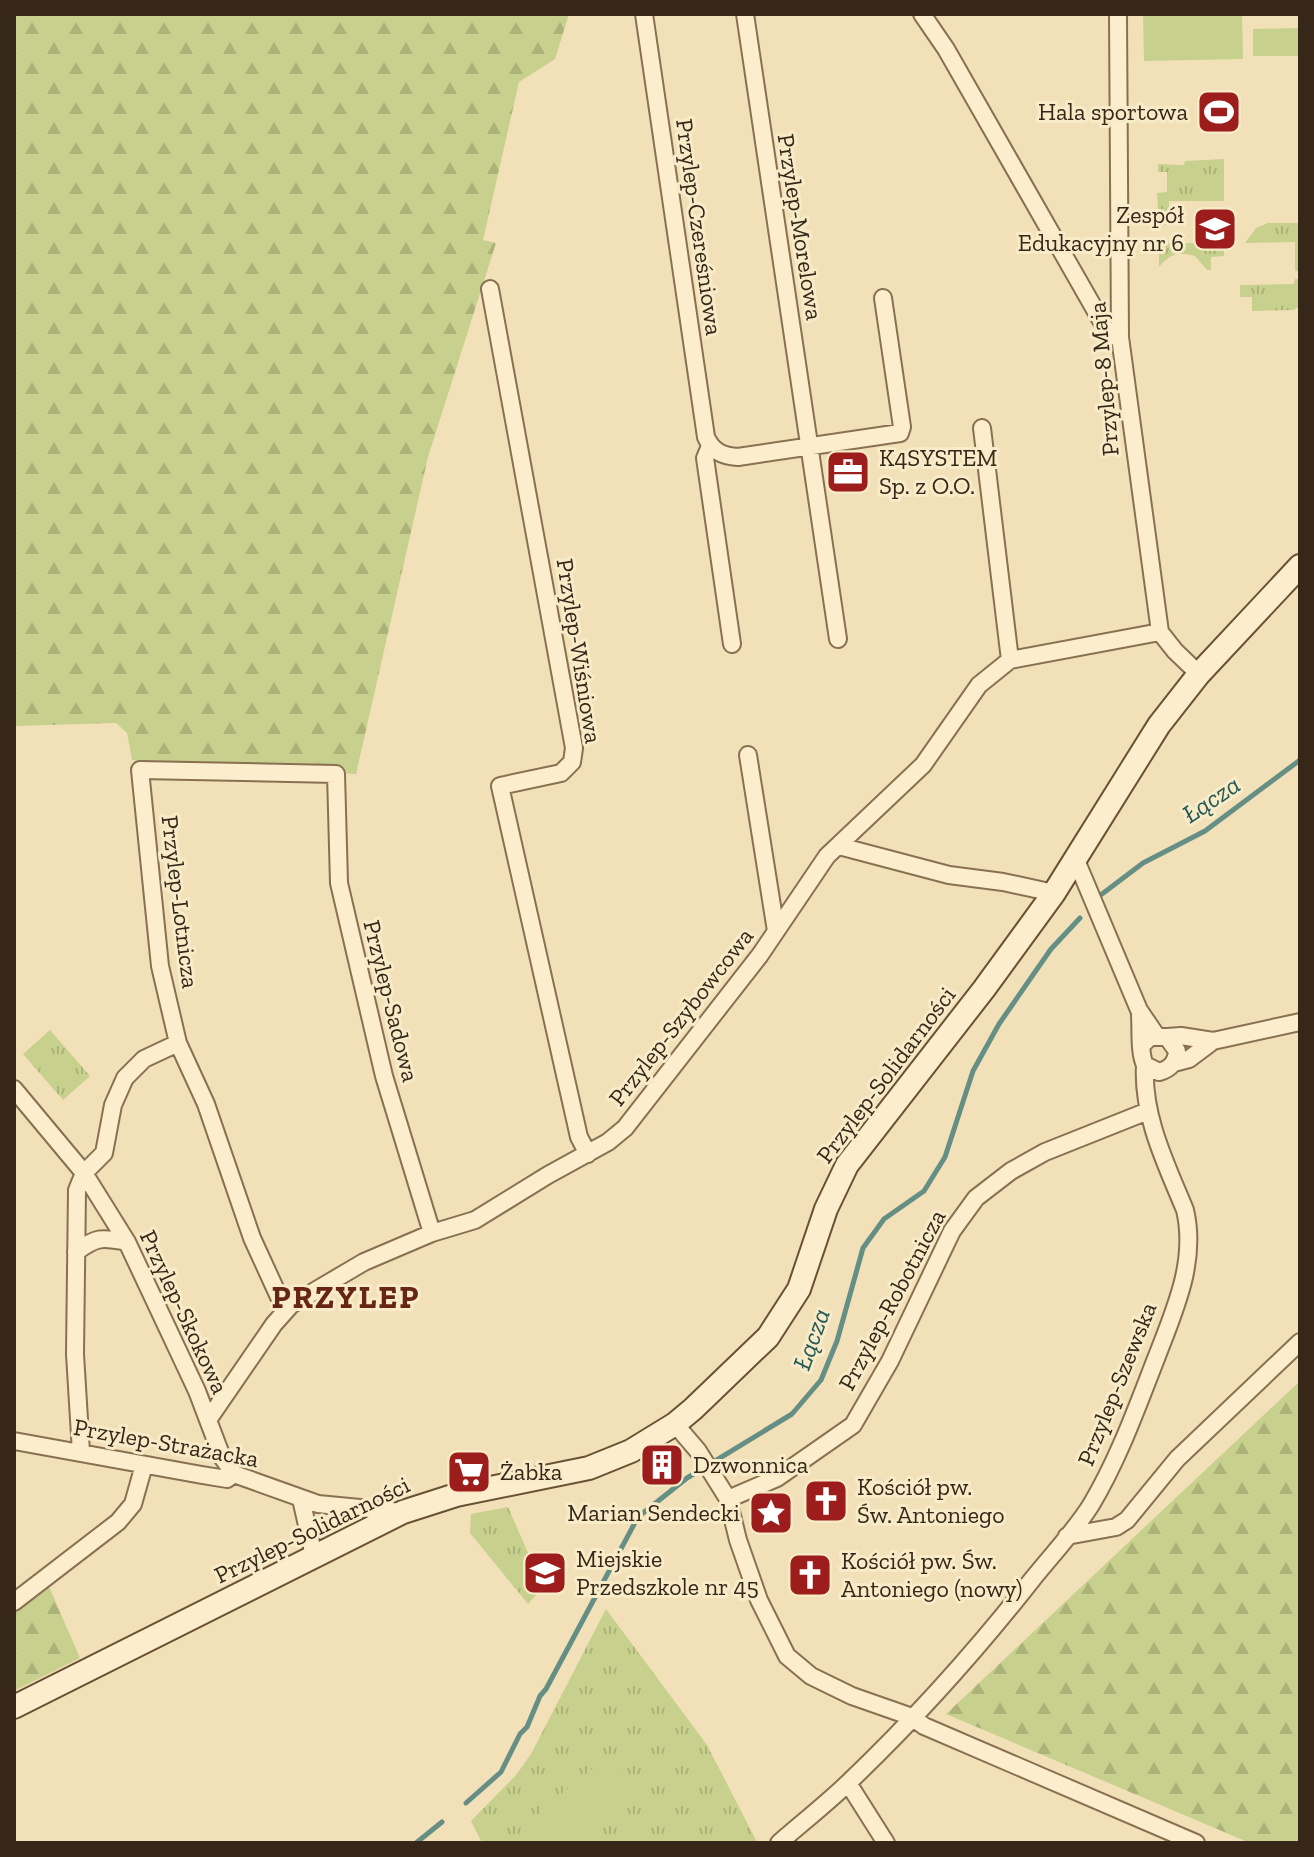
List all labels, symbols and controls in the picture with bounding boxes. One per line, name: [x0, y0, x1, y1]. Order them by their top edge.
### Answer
sports icon: Hala sportowa: [1195, 88, 1243, 136]
place label: Hala sportowa: [1038, 97, 1188, 126]
street label: Przylep-Czereśniowa: [670, 117, 729, 337]
street label: Przylep-Morelowa: [771, 132, 830, 323]
place label: Zespół Edukacyjny nr 6: [1018, 200, 1184, 257]
school or university icon: Zespół Edukacyjny nr 6: [1191, 205, 1239, 253]
street label: Przylep-8 Maja: [1082, 300, 1125, 457]
place label: K4SYSTEM Sp. z O.O.: [879, 443, 998, 500]
office icon: K4SYSTEM Sp. z O.O.: [824, 448, 872, 496]
street label: Przylep-Wiśniowa: [551, 556, 608, 746]
water label: Łącza: [1176, 768, 1246, 830]
street label: Przylep-Lotnicza: [155, 814, 206, 990]
street label: Przylep-Sadowa: [357, 917, 426, 1085]
street label: Przylep-Szybowcowa: [602, 922, 759, 1112]
street label: Przylep-Solidarności: [810, 981, 962, 1169]
street label: Przylep-Robotnicza: [832, 1204, 952, 1395]
street label: Przylep-Skokowa: [134, 1225, 235, 1399]
district label: PRZYLEP: [272, 1278, 420, 1316]
street label: Przylep-Szewska: [1071, 1298, 1163, 1470]
water label: Łącza: [785, 1304, 837, 1374]
street label: Przylep-Strażacka: [71, 1412, 261, 1473]
building icon: Dzwonnica: [638, 1441, 686, 1489]
supermarket icon: Żabka: [445, 1448, 493, 1496]
place label: Dzwonnica: [693, 1450, 809, 1479]
place label: Żabka: [500, 1457, 563, 1486]
street label: Przylep-Solidarności: [209, 1470, 414, 1589]
place label: Kościół pw. Św. Antoniego: [857, 1472, 1005, 1529]
church icon: Kościół pw. Św. Antoniego: [802, 1477, 850, 1525]
place icon: Marian Sendecki: [747, 1489, 795, 1537]
place label: Marian Sendecki: [567, 1498, 740, 1527]
place label: Miejskie Przedszkole nr 45: [576, 1544, 759, 1601]
place label: Kościół pw. Św. Antoniego (nowy): [841, 1546, 1022, 1603]
school or university icon: Miejskie Przedszkole nr 45: [521, 1549, 569, 1597]
church icon: Kościół pw. Św. Antoniego (nowy): [786, 1551, 834, 1599]

